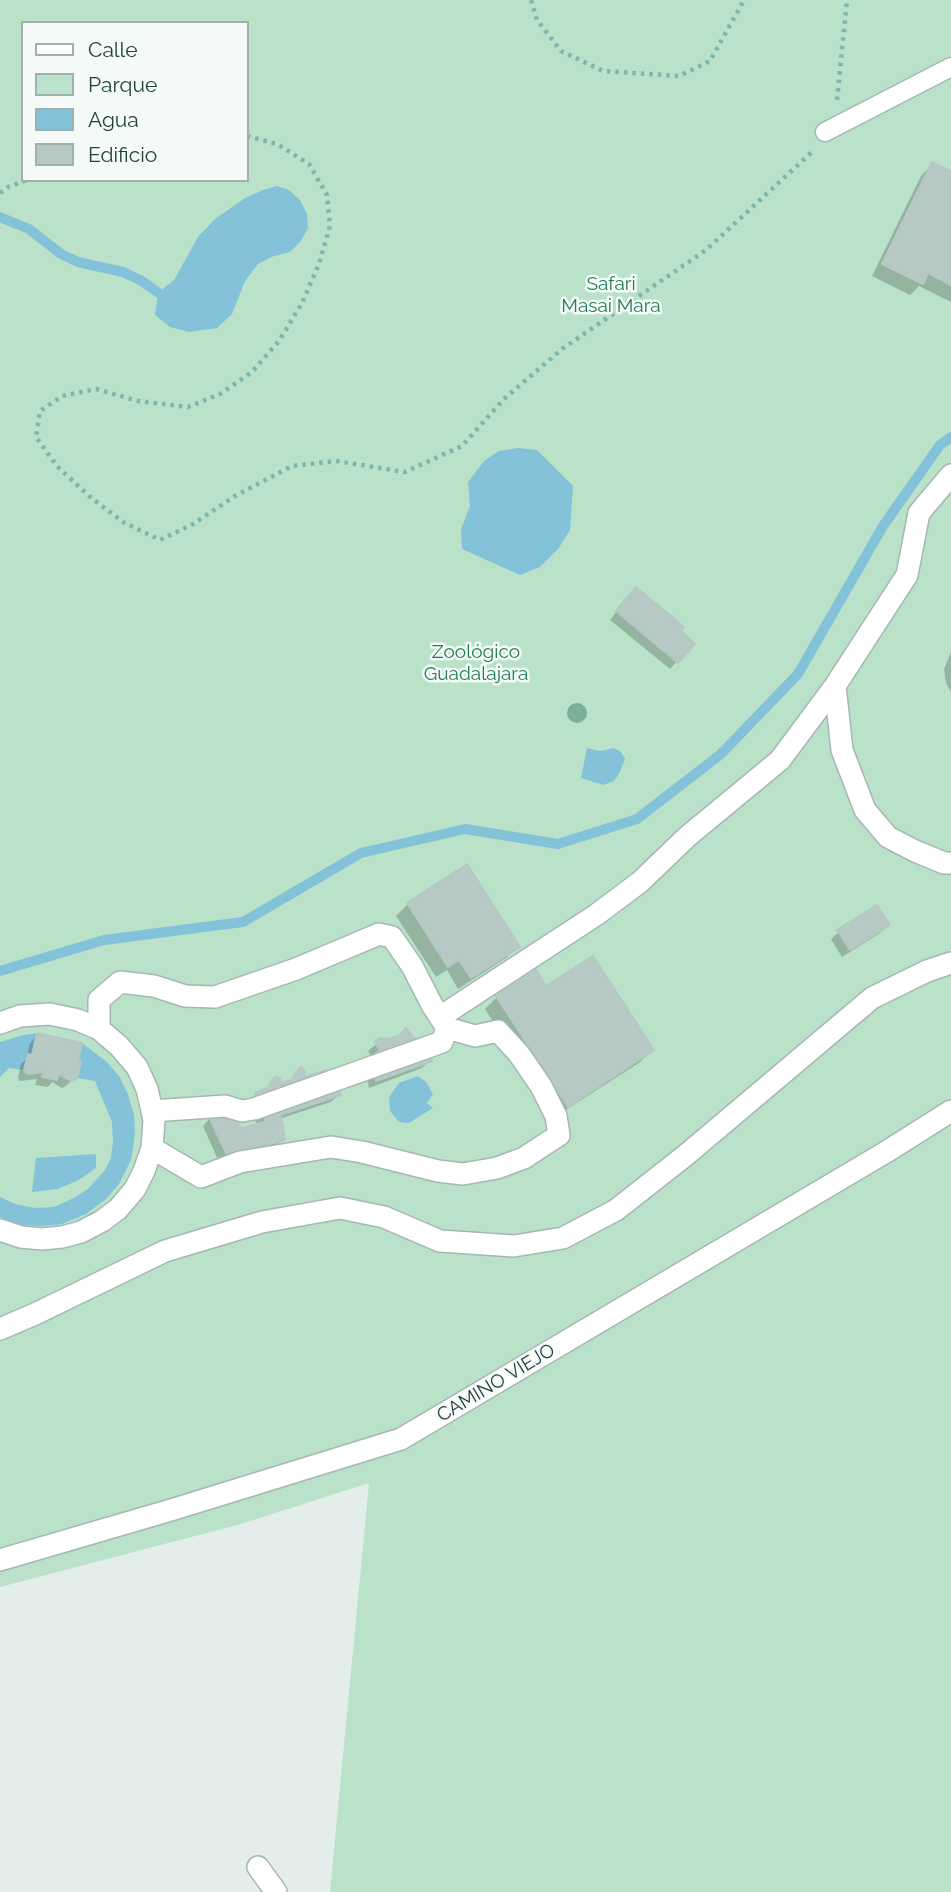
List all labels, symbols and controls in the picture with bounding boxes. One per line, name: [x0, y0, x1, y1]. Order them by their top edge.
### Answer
legend: [21, 21, 248, 182]
text: Calle: [88, 37, 138, 62]
text: Parque: [88, 72, 157, 97]
text: Agua: [88, 107, 139, 132]
text: Edificio: [88, 142, 157, 167]
park label: Safari Masai Mara: [561, 273, 661, 317]
park label: Zoológico Guadalajara: [424, 641, 528, 685]
street label: CAMINO VIEJO: [433, 1339, 559, 1427]

